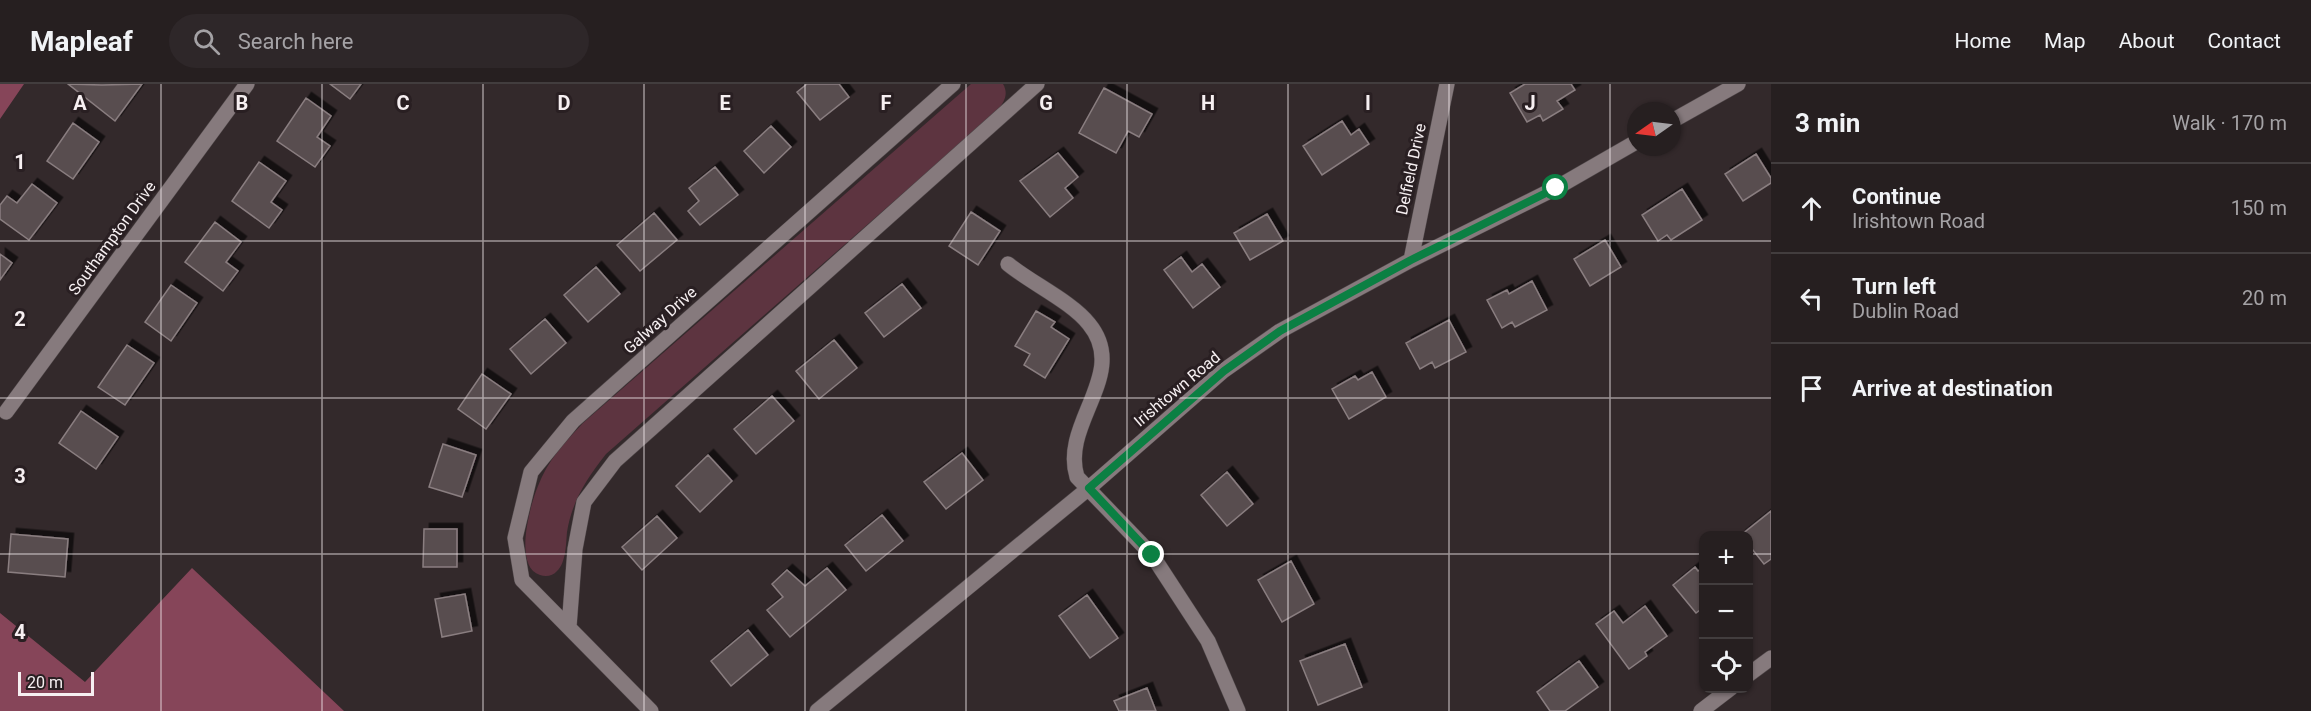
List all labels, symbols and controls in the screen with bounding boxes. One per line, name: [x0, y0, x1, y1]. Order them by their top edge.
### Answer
search box: [169, 14, 589, 68]
text: Mapleaf: [30, 25, 133, 58]
icon: search: [190, 25, 223, 58]
text: Search here: [238, 29, 354, 54]
text: Home: [1955, 29, 2011, 53]
text: Map: [2044, 29, 2086, 53]
text: About: [2119, 29, 2175, 53]
text: Contact: [2208, 29, 2281, 53]
text: A: [73, 91, 87, 115]
text: B: [236, 91, 248, 115]
text: C: [396, 91, 410, 115]
text: D: [558, 91, 571, 115]
text: E: [719, 91, 731, 115]
text: F: [881, 91, 892, 115]
text: G: [1039, 91, 1053, 115]
text: H: [1201, 91, 1215, 115]
text: I: [1365, 91, 1371, 115]
text: J: [1524, 91, 1536, 115]
north arrow: [1627, 102, 1681, 156]
text: 3 min: [1795, 108, 1860, 138]
text: Walk · 170 m: [2172, 111, 2287, 135]
street label: Delfield Drive: [1392, 122, 1430, 216]
text: 1: [14, 150, 26, 174]
route start: [1542, 174, 1568, 200]
street label: Southampton Drive: [64, 177, 160, 299]
text: Continue: [1852, 184, 1941, 209]
icon: ahead: [1795, 192, 1828, 225]
text: 150 m: [2231, 196, 2287, 220]
text: Irishtown Road: [1852, 209, 1985, 233]
text: Turn left: [1852, 274, 1936, 299]
street label: Galway Drive: [620, 282, 700, 358]
icon: left: [1795, 282, 1828, 315]
text: 20 m: [2242, 286, 2287, 310]
text: Dublin Road: [1852, 299, 1959, 323]
text: 2: [14, 307, 26, 331]
street label: Irishtown Road: [1130, 347, 1224, 431]
icon: arrive: [1795, 372, 1828, 405]
text: Arrive at destination: [1852, 376, 2053, 401]
text: 3: [14, 464, 26, 488]
map controls: [1699, 531, 1753, 693]
button: +: [1699, 531, 1753, 585]
route end: [1138, 541, 1164, 567]
button: −: [1699, 585, 1753, 639]
text: 4: [14, 620, 26, 644]
button: locate: [1699, 639, 1753, 693]
scale bar: [18, 669, 94, 696]
text: 20 m: [27, 673, 63, 692]

